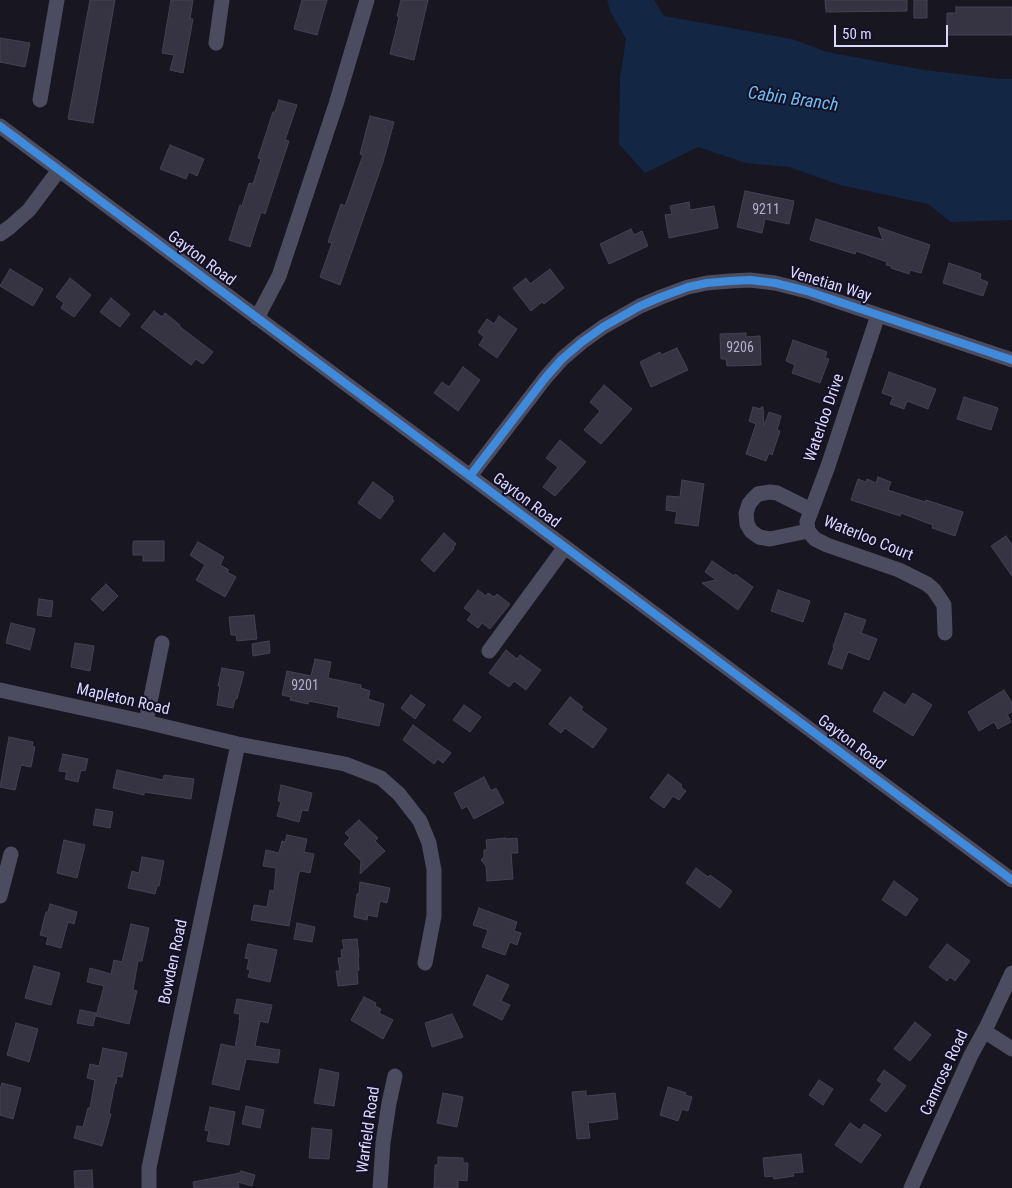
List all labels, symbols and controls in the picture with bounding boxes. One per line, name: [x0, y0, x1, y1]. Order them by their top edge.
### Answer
scale bar: [837, 15, 951, 47]
text: 50 m: [842, 25, 872, 43]
water label: Cabin Branch: [746, 83, 840, 117]
house number: 9211: [752, 202, 780, 218]
street label: Gayton Road: [163, 227, 239, 291]
street label: Venetian Way: [787, 263, 873, 307]
house number: 9206: [726, 340, 754, 356]
street label: Waterloo Drive: [801, 371, 849, 465]
street label: Gayton Road: [488, 469, 564, 533]
street label: Waterloo Court: [820, 512, 916, 566]
house number: 9201: [291, 678, 319, 694]
street label: Mapleton Road: [75, 680, 171, 720]
street label: Gayton Road: [813, 711, 889, 775]
street label: Bowden Road: [156, 918, 192, 1006]
street label: Camrose Road: [917, 1027, 973, 1119]
street label: Warfield Road: [353, 1085, 385, 1175]

